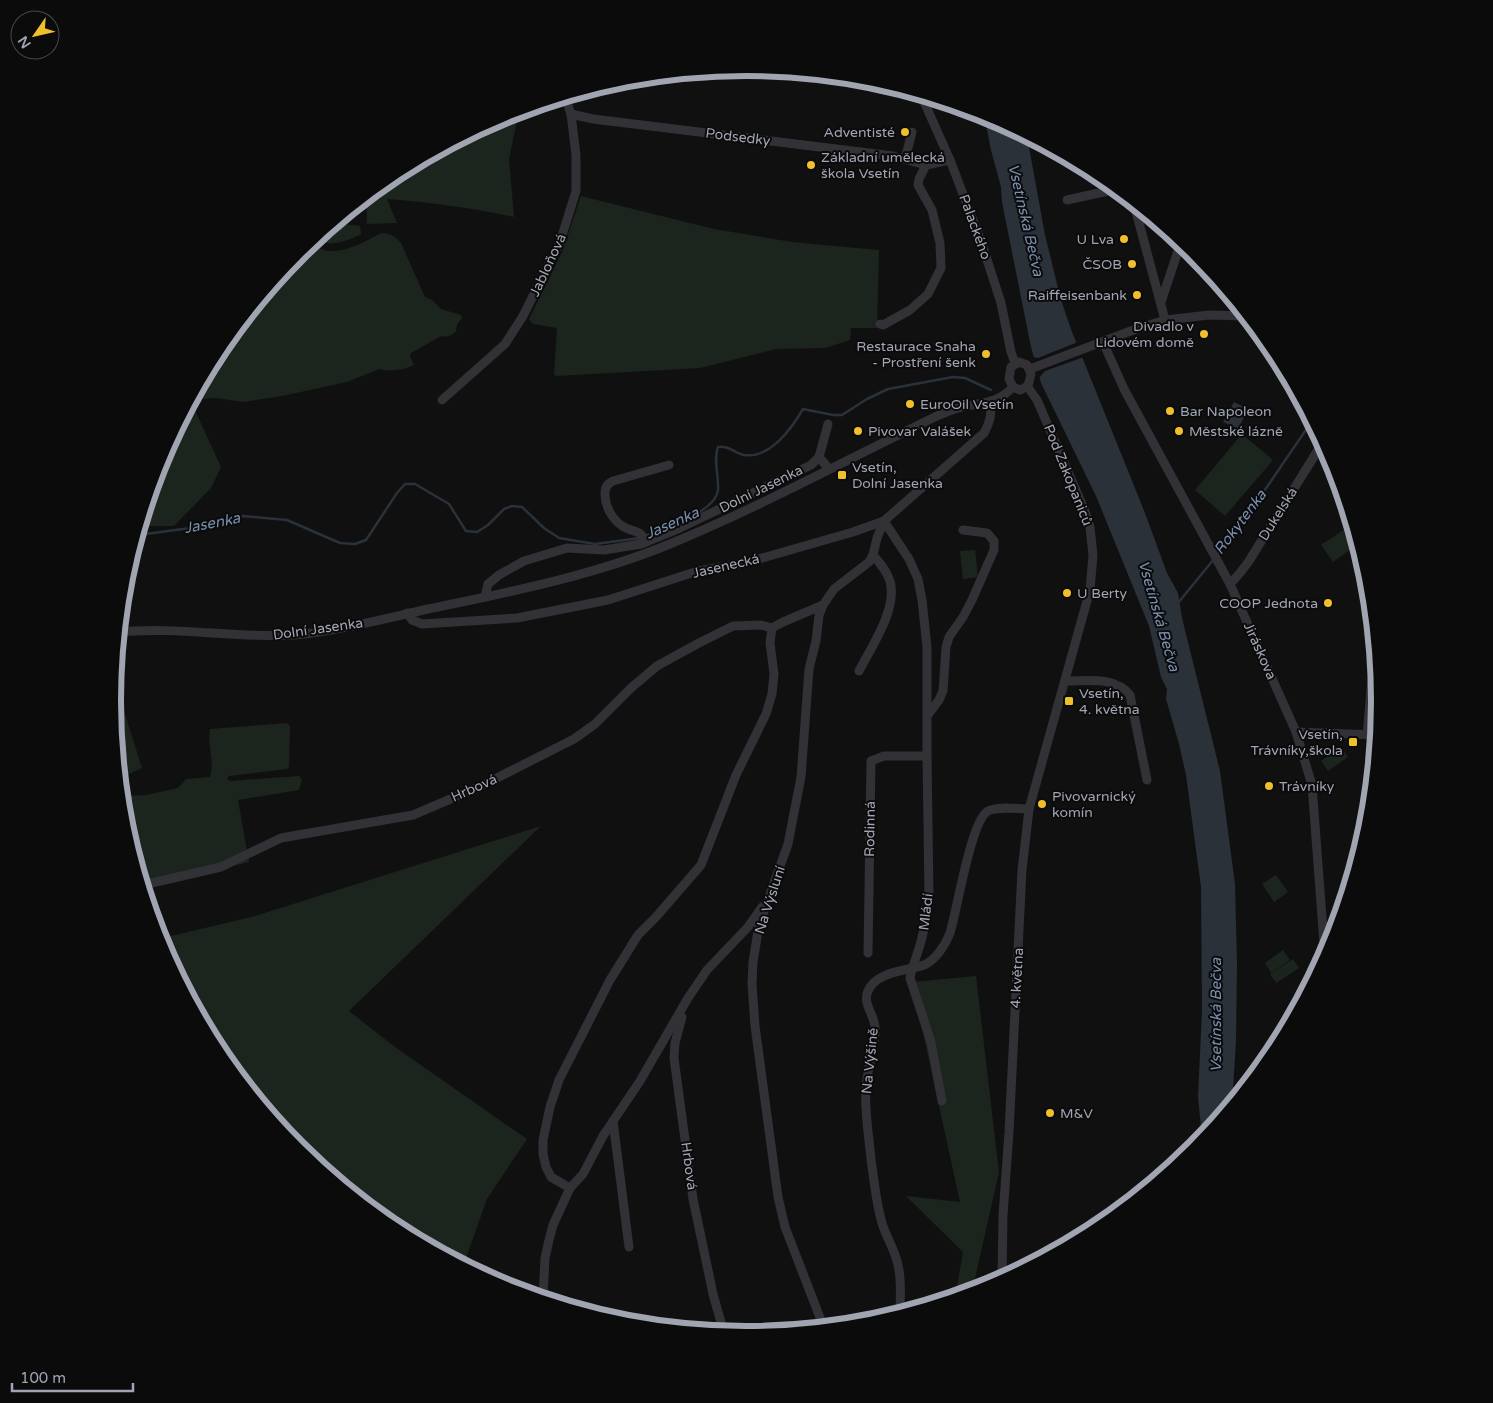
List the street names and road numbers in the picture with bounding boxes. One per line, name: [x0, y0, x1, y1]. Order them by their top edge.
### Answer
street label: Podsedky: [705, 125, 772, 149]
street label: Palackého: [955, 192, 995, 262]
street label: Jabloňová: [526, 231, 570, 299]
street label: Pod Zakopaniců: [1040, 422, 1096, 528]
street label: Dolní Jasenka: [716, 461, 806, 517]
street label: Dukelská: [1255, 484, 1301, 544]
street label: Jasenecká: [691, 550, 761, 582]
street label: Dolní Jasenka: [272, 614, 364, 644]
street label: Jiráskova: [1240, 620, 1280, 682]
street label: Hrbová: [449, 770, 499, 806]
street label: Rodinná: [861, 801, 879, 857]
street label: Na Výsluní: [751, 863, 789, 936]
street label: Mládí: [915, 892, 937, 931]
street label: 4. května: [1007, 947, 1027, 1009]
street label: Na Výšině: [858, 1027, 882, 1095]
street label: Hrbová: [677, 1141, 701, 1191]

